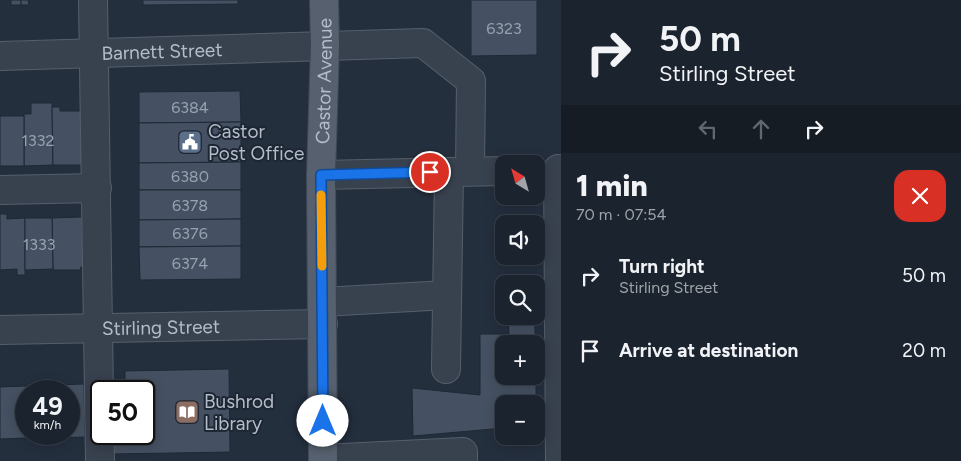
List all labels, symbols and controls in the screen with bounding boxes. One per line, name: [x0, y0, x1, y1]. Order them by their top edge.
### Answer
street label: Castor Avenue: [310, 18, 337, 144]
text: 50 m: [659, 18, 741, 60]
house number: 6323: [486, 19, 522, 38]
icon: right: [576, 20, 641, 85]
street label: Barnett Street: [101, 38, 223, 64]
text: Stirling Street: [659, 60, 796, 87]
house number: 6384: [171, 98, 209, 117]
icon: left: [694, 115, 722, 143]
icon: ahead: [747, 115, 775, 143]
icon: right: [800, 115, 828, 143]
place label: Castor Post Office: [208, 120, 304, 165]
public building icon: Castor Post Office: [177, 129, 203, 155]
house number: 1332: [22, 131, 54, 150]
pin: [409, 151, 451, 193]
north arrow: [495, 155, 545, 205]
map controls: [495, 155, 545, 445]
icon: arrive: [416, 158, 444, 186]
house number: 6380: [171, 167, 209, 186]
text: 1 min: [576, 167, 648, 204]
button: close: [894, 170, 946, 222]
house number: 6378: [172, 196, 208, 215]
text: 70 m · 07:54: [576, 205, 666, 224]
button: sound: [495, 215, 545, 265]
house number: 6376: [172, 224, 208, 243]
house number: 1333: [23, 235, 55, 254]
house number: 6374: [172, 254, 208, 273]
text: Turn right: [619, 255, 705, 278]
icon: right: [576, 262, 604, 290]
text: 50 m: [902, 264, 946, 287]
button: search: [495, 275, 545, 325]
text: Stirling Street: [619, 278, 718, 297]
street label: Stirling Street: [102, 314, 220, 340]
button: +: [495, 335, 545, 385]
icon: arrive: [576, 337, 604, 365]
text: Arrive at destination: [619, 339, 798, 362]
text: 20 m: [902, 339, 946, 362]
speed limit sign: 50: [90, 380, 155, 445]
place label: Bushrod Library: [204, 390, 274, 435]
text: 49: [32, 391, 63, 421]
position arrow: [296, 394, 348, 446]
button: −: [495, 395, 545, 445]
library icon: Bushrod Library: [174, 399, 200, 425]
text: km/h: [34, 418, 61, 432]

